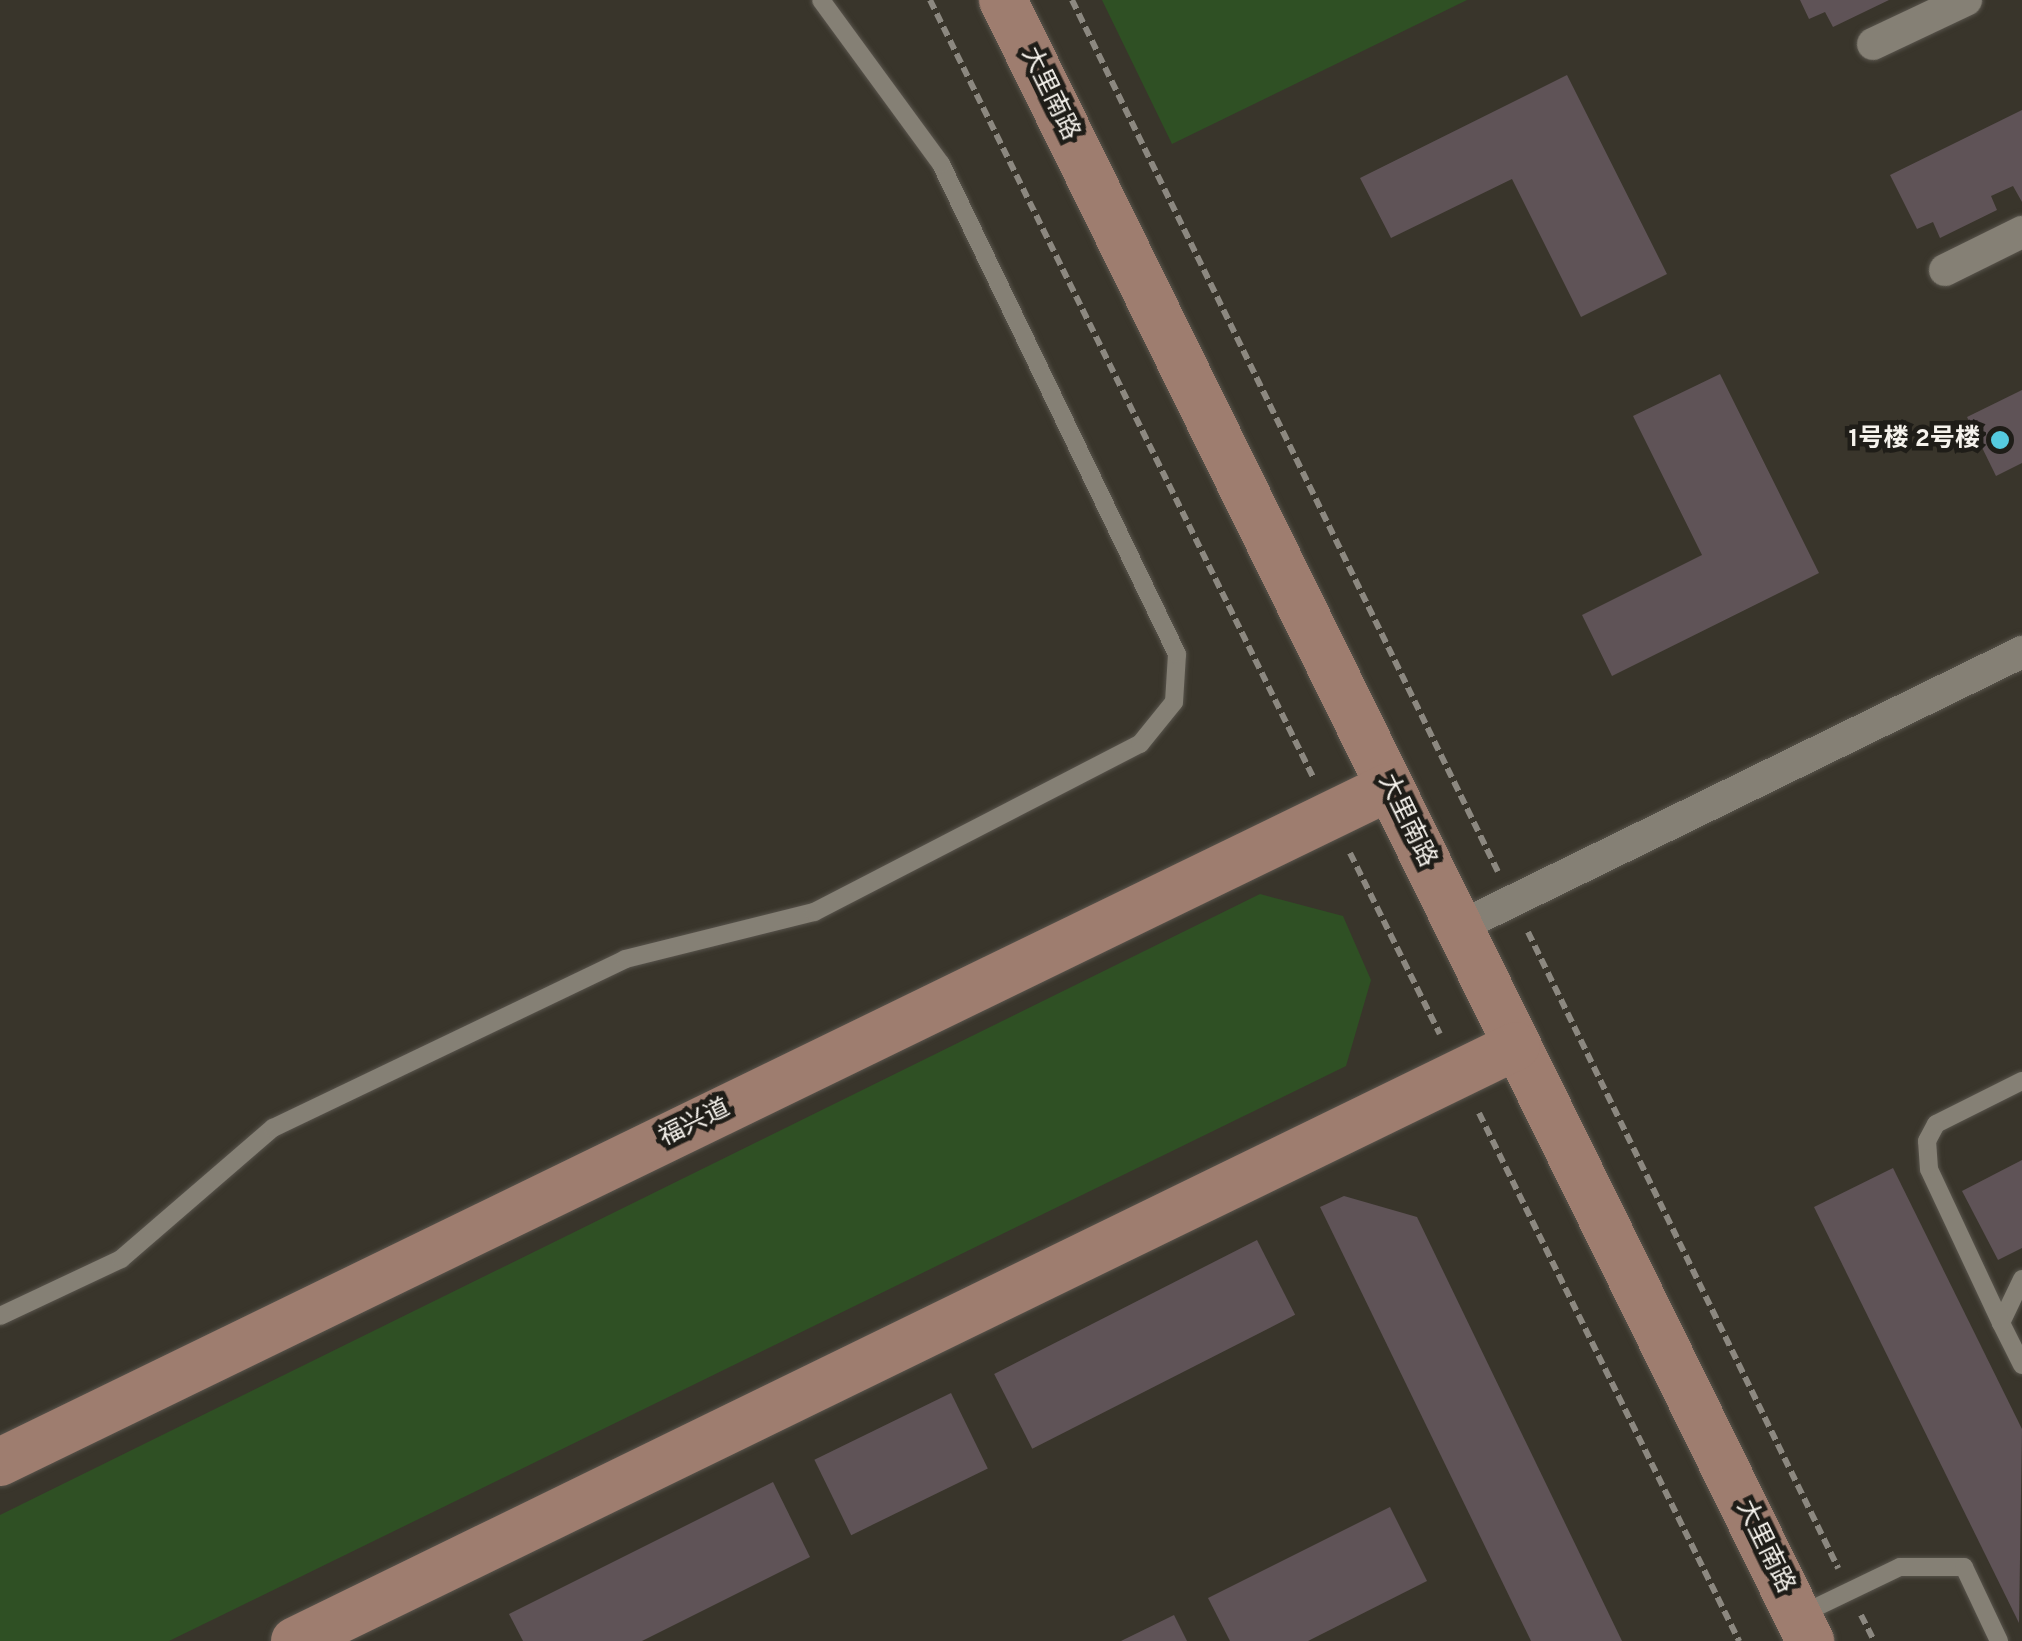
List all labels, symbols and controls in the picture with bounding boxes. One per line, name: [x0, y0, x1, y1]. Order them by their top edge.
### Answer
street label: 大里南路: [1014, 42, 1084, 146]
place label: 1号楼 2号楼: [1848, 425, 1980, 455]
marker: 1号楼 2号楼: [1989, 429, 2011, 451]
street label: 大里南路: [1371, 769, 1441, 873]
street label: 福兴道: [655, 1094, 735, 1154]
street label: 大里南路: [1729, 1495, 1799, 1599]

